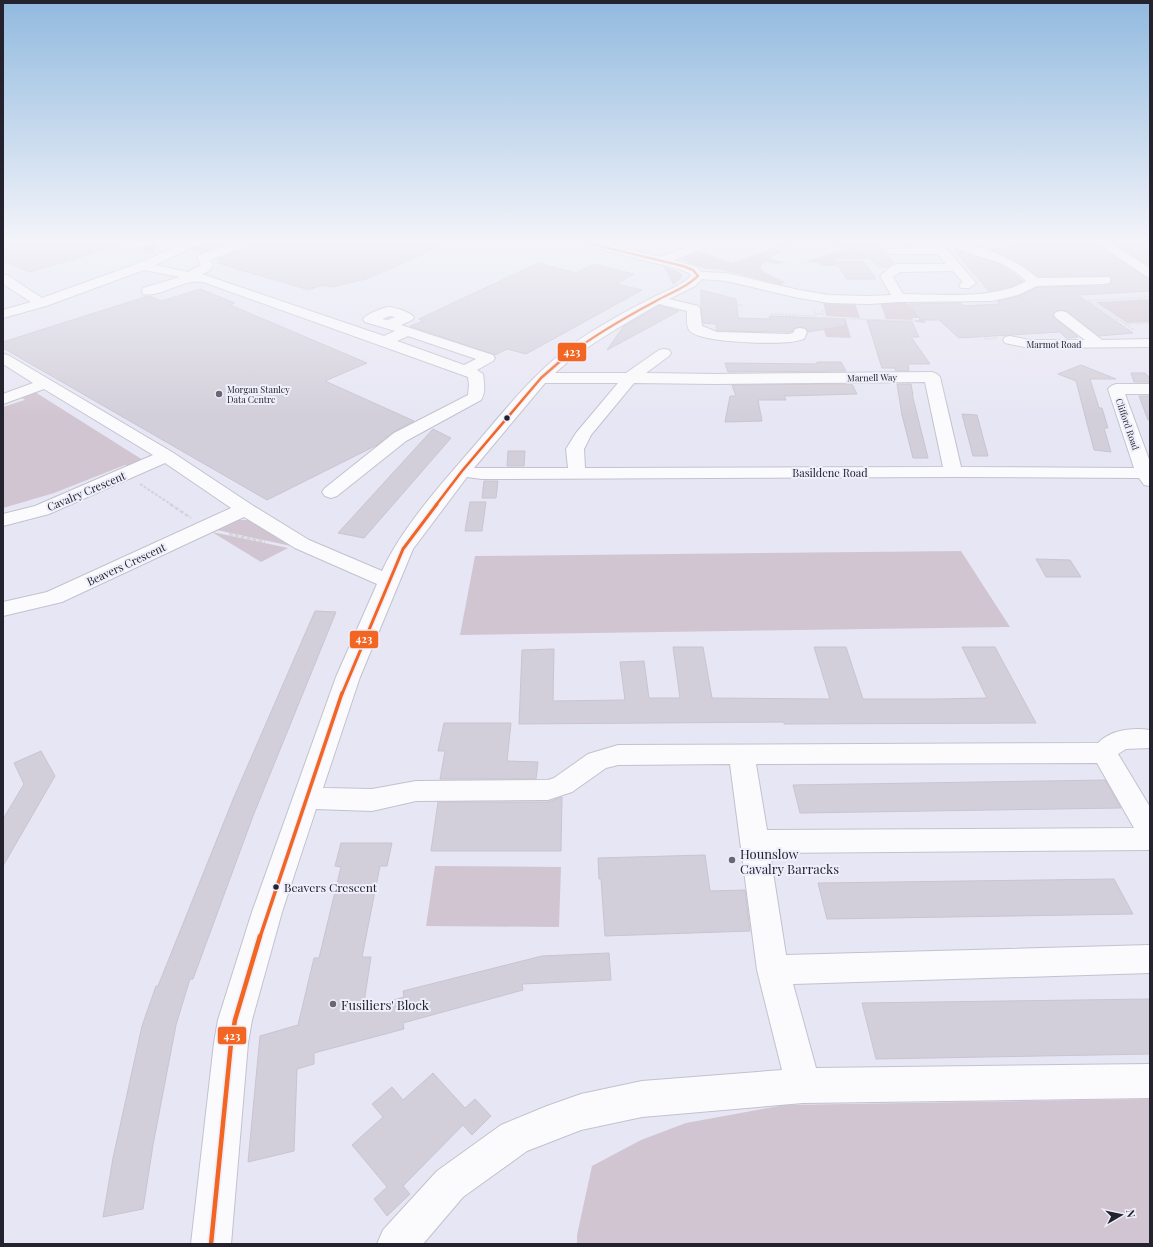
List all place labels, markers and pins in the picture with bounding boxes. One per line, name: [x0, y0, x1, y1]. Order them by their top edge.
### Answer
place label: Morgan Stanley Data Centre: [227, 383, 290, 405]
marker: Morgan Stanley Data Centre: [214, 389, 224, 399]
unlabelled marker: [502, 413, 512, 423]
place label: Hounslow Cavalry Barracks: [740, 845, 839, 877]
marker: Hounslow Cavalry Barracks: [727, 855, 737, 865]
place label: Beavers Crescent: [284, 879, 378, 895]
marker: Beavers Crescent: [271, 882, 281, 892]
place label: Fusiliers' Block: [341, 996, 430, 1013]
marker: Fusiliers' Block: [328, 999, 338, 1009]

